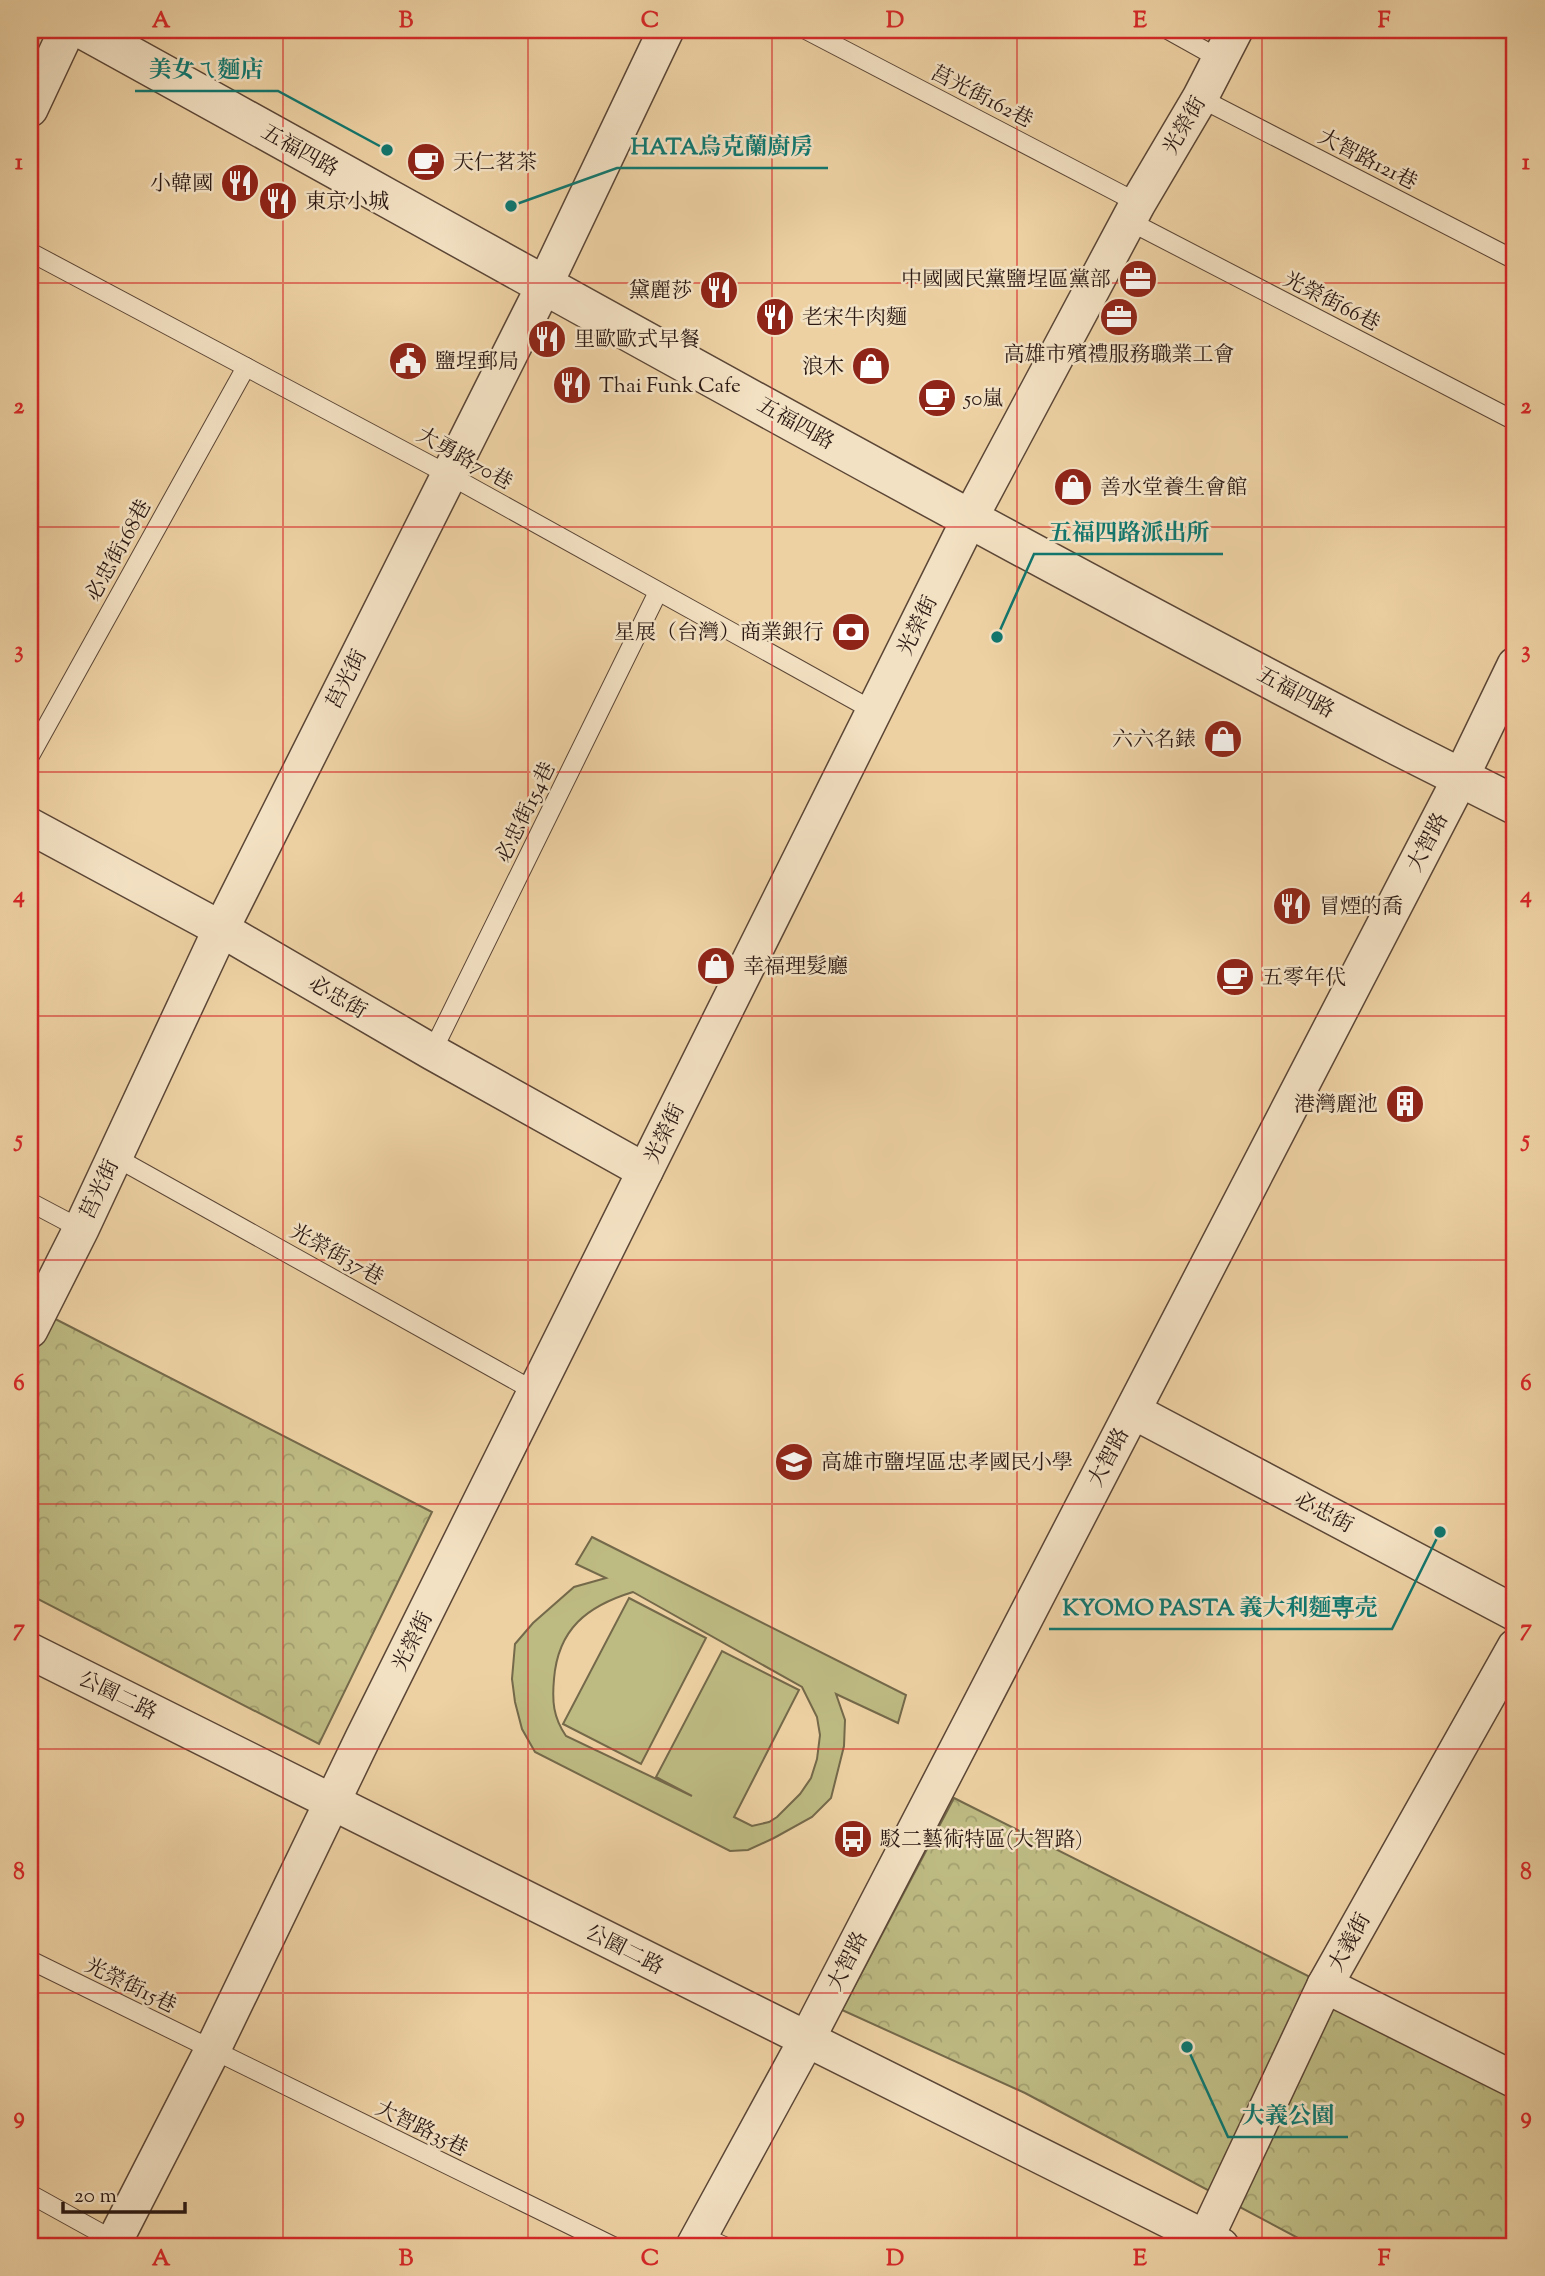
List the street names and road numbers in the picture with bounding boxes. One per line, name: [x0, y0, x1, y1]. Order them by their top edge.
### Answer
street label: 莒光街162巷: [925, 59, 1037, 136]
street label: 光榮街: [1157, 91, 1214, 161]
street label: 五福四路: [255, 118, 343, 185]
street label: 大智路121巷: [1312, 123, 1422, 199]
street label: 光榮街66巷: [1278, 266, 1385, 340]
street label: 五福四路: [751, 391, 839, 458]
street label: 大勇路70巷: [411, 421, 517, 498]
street label: 必忠街168巷: [79, 495, 160, 607]
street label: 光榮街: [892, 591, 946, 661]
street label: 莒光街: [320, 645, 375, 715]
street label: 五福四路: [1251, 661, 1339, 727]
street label: 必忠街154巷: [489, 757, 564, 868]
street label: 大智路: [1401, 808, 1457, 878]
street label: 必忠街: [302, 970, 372, 1027]
street label: 光榮街: [639, 1099, 693, 1169]
street label: 莒光街: [74, 1155, 128, 1225]
street label: 光榮街37巷: [284, 1218, 388, 1294]
street label: 大智路: [1082, 1423, 1138, 1493]
street label: 必忠街: [1288, 1486, 1358, 1542]
street label: 光榮街: [386, 1607, 441, 1677]
street label: 公園二路: [73, 1665, 161, 1729]
street label: 大義街: [1322, 1908, 1379, 1978]
street label: 公園二路: [580, 1918, 668, 1983]
street label: 大智路: [821, 1927, 876, 1997]
street label: 光榮街15巷: [79, 1952, 181, 2022]
street label: 大智路35巷: [370, 2094, 472, 2165]

